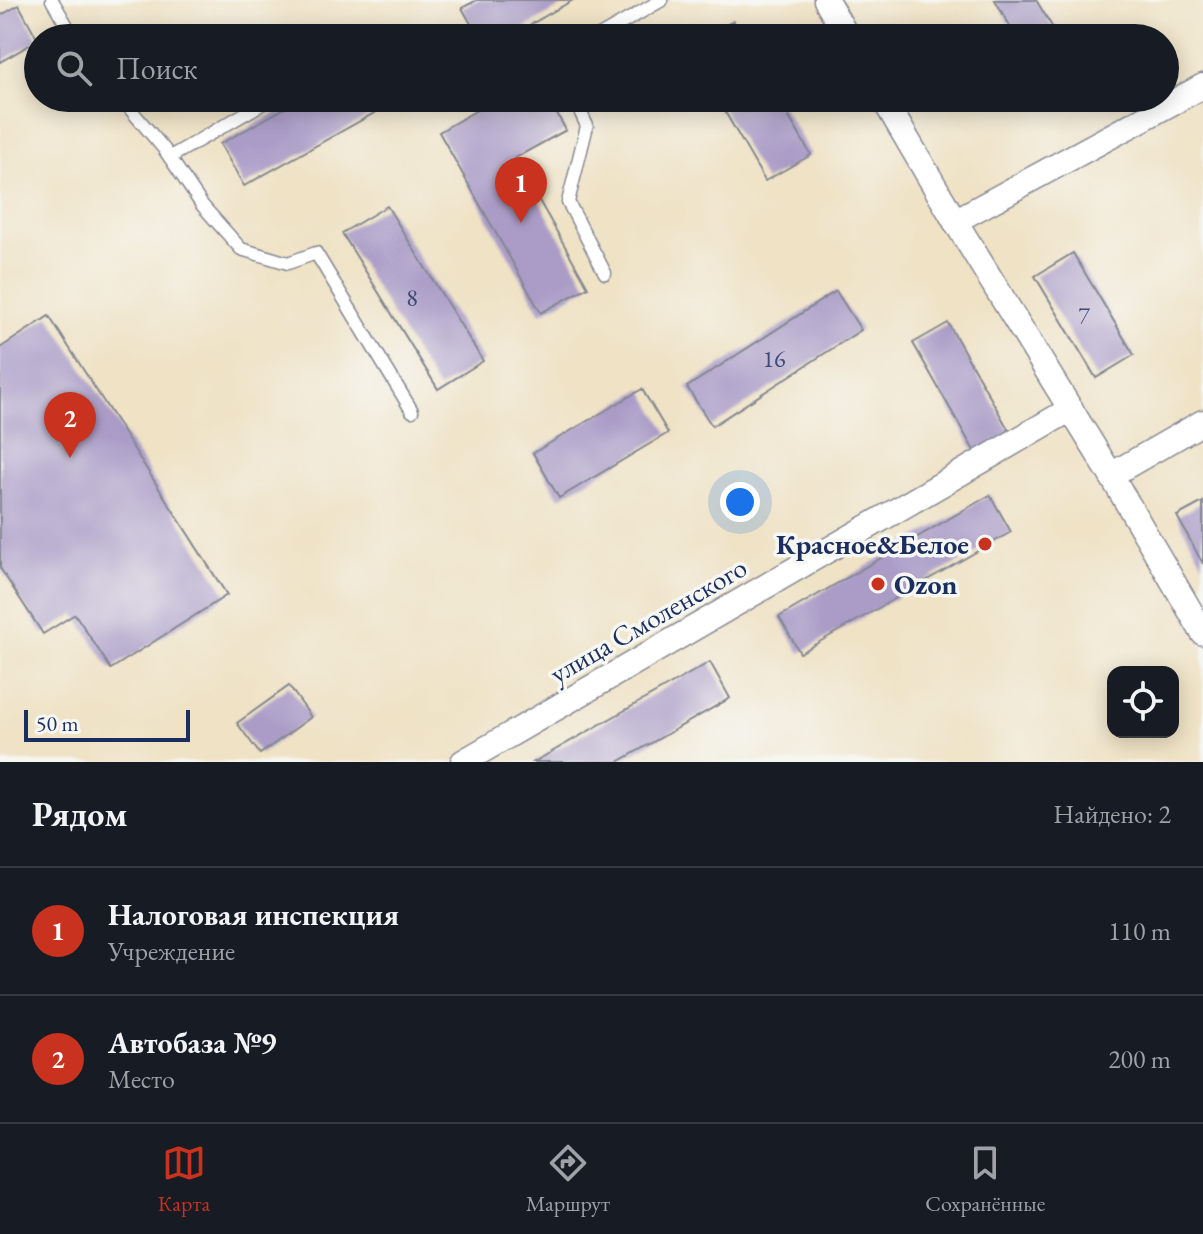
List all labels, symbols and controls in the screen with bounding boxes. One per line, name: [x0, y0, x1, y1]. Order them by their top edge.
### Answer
search box: [24, 24, 1179, 112]
icon: search: [52, 46, 96, 90]
text: Поиск: [116, 49, 198, 88]
pin: 1: [495, 157, 547, 223]
house number: 8: [406, 282, 418, 313]
house number: 7: [1078, 300, 1090, 331]
house number: 16: [762, 343, 786, 374]
pin: 2: [44, 392, 96, 458]
your location: [720, 482, 760, 522]
place label: Красное&Белое: [776, 526, 969, 562]
marker: Красное&Белое: [976, 535, 994, 553]
street label: улица Смоленского: [543, 549, 753, 691]
place label: Ozon: [894, 566, 958, 602]
marker: Ozon: [869, 575, 887, 593]
map controls: [1107, 666, 1179, 738]
button: locate: [1107, 666, 1179, 738]
scale bar: [24, 706, 190, 742]
text: 50 m: [36, 709, 79, 738]
text: Рядом: [32, 792, 127, 836]
text: Найдено: 2: [1053, 797, 1171, 831]
text: Налоговая инспекция: [108, 895, 399, 934]
text: 1: [51, 914, 65, 948]
text: 110 m: [1108, 914, 1171, 948]
text: Учреждение: [108, 934, 235, 968]
text: Автобаза №9: [108, 1023, 276, 1062]
text: 2: [51, 1042, 65, 1076]
text: 200 m: [1108, 1042, 1171, 1076]
text: Место: [108, 1062, 175, 1096]
tab: Карта: [158, 1141, 210, 1218]
tab: Маршрут: [526, 1141, 610, 1218]
tab: Сохранённые: [925, 1141, 1045, 1218]

